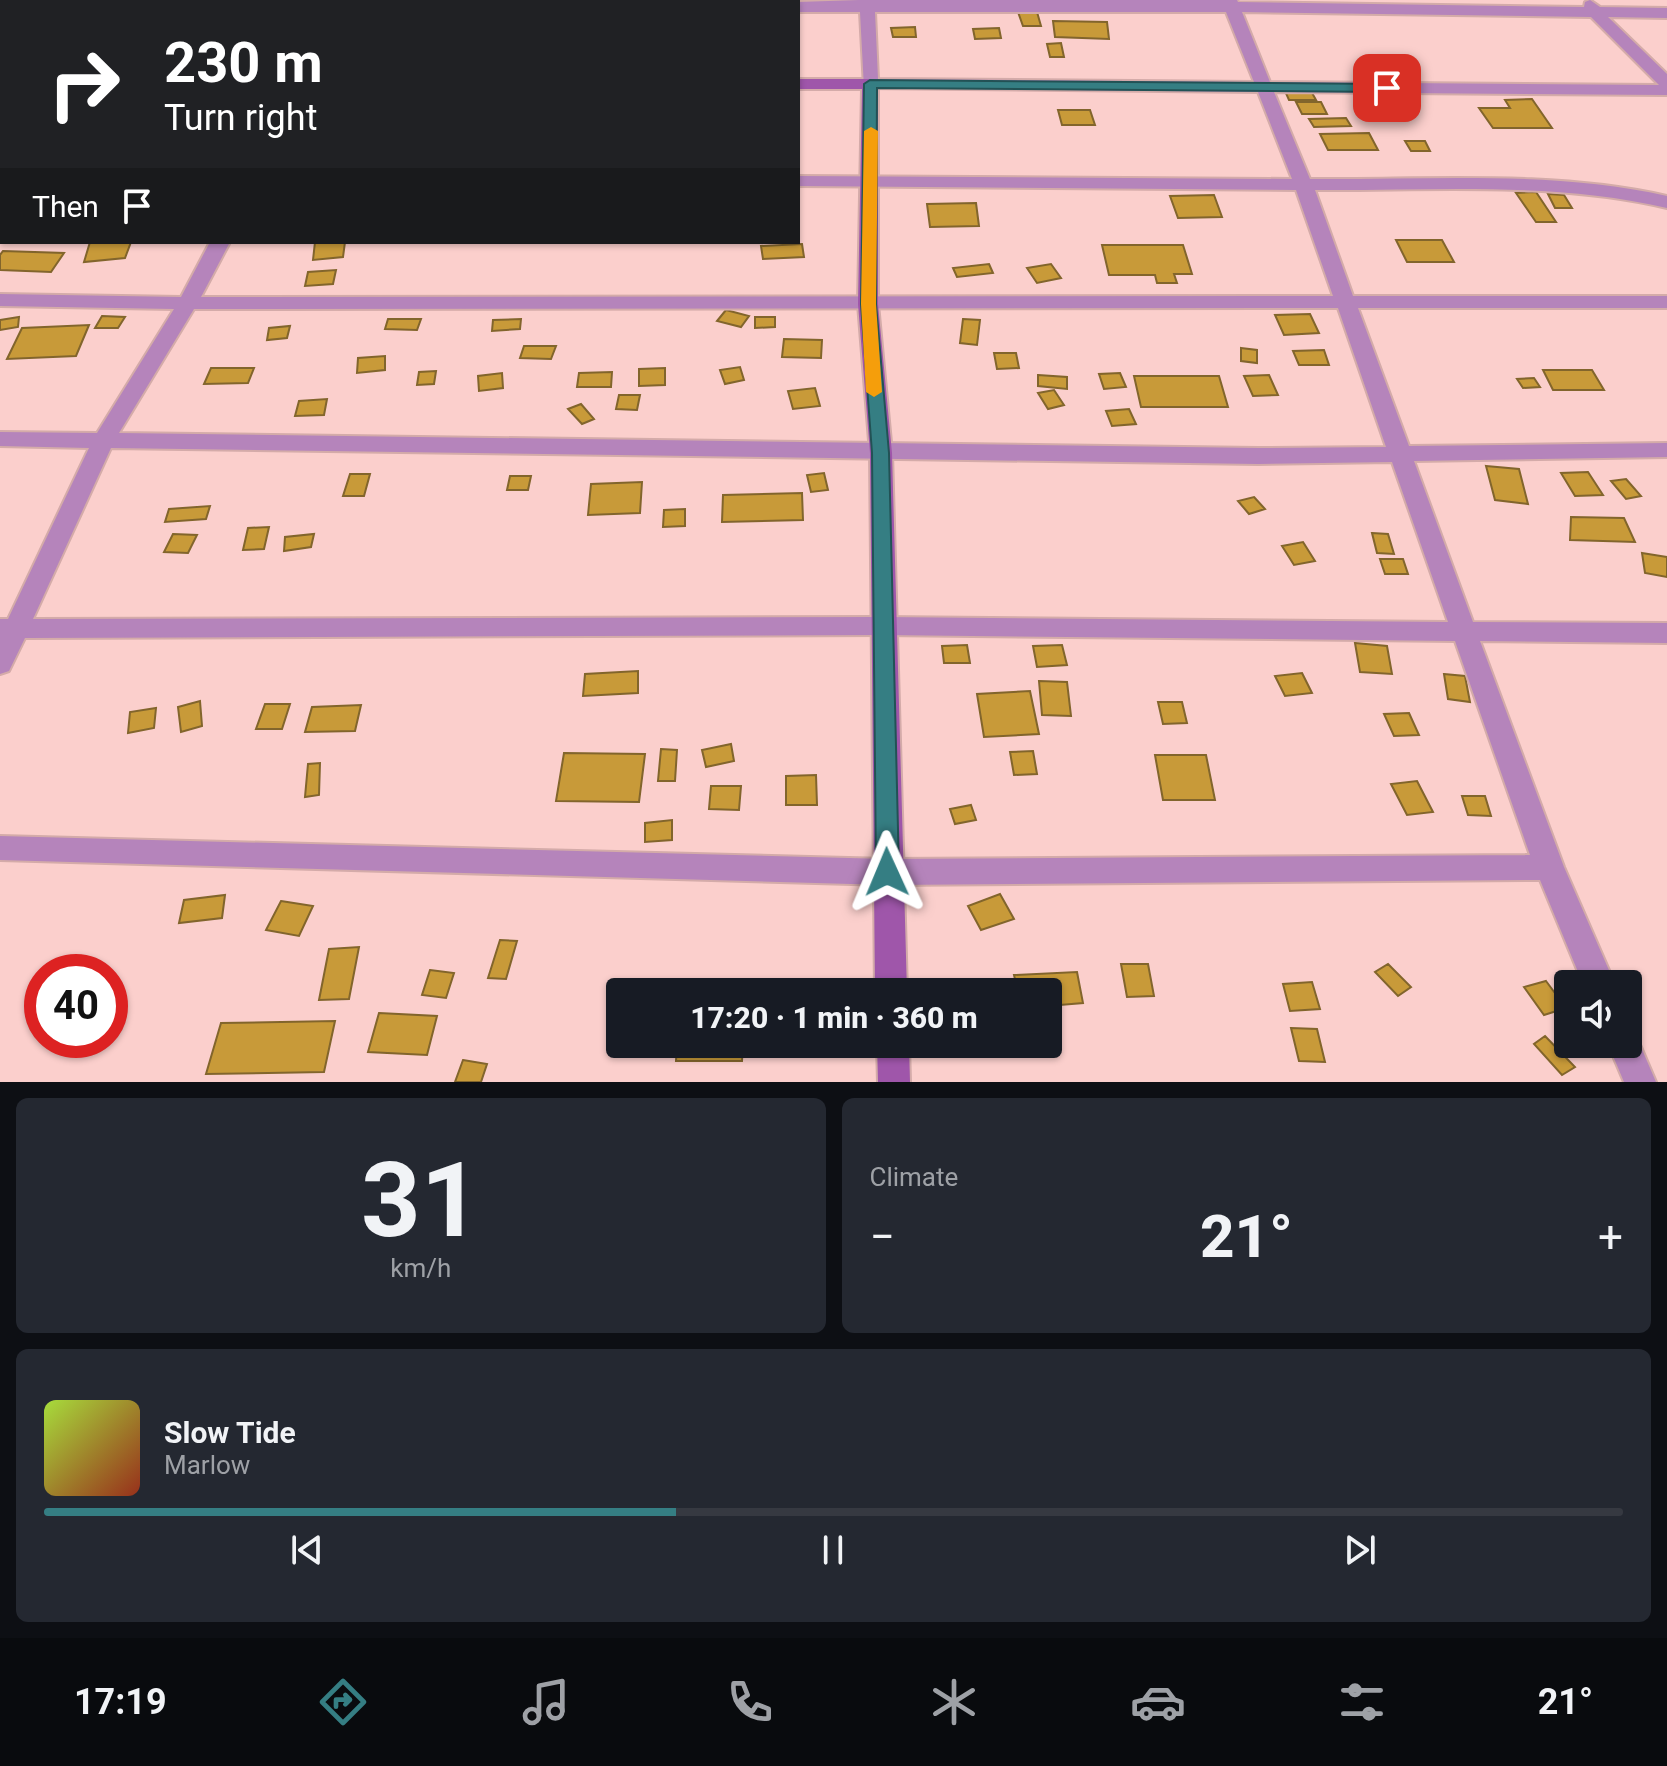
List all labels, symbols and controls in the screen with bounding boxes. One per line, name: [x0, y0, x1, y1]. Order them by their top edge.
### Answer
text: 230 m: [164, 30, 323, 96]
icon: right: [32, 32, 136, 136]
pin: [1353, 54, 1421, 122]
icon: arrive: [1365, 66, 1409, 110]
text: Turn right: [164, 97, 317, 139]
icon: arrive: [115, 184, 159, 228]
text: Then: [32, 189, 99, 224]
position arrow: [845, 830, 929, 914]
speed limit sign: 40: [24, 954, 128, 1058]
map controls: [1554, 970, 1642, 1058]
button: sound: [1554, 970, 1642, 1058]
text: 17:20 · 1 min · 360 m: [690, 1000, 978, 1035]
text: 31: [361, 1140, 480, 1261]
text: Climate: [870, 1162, 958, 1192]
text: 21°: [1200, 1201, 1293, 1272]
text: −: [870, 1211, 895, 1263]
text: +: [1598, 1211, 1623, 1263]
text: km/h: [390, 1253, 451, 1283]
text: Slow Tide: [164, 1415, 296, 1450]
text: Marlow: [164, 1450, 250, 1480]
icon: previous: [285, 1528, 329, 1572]
icon: pause: [811, 1528, 855, 1572]
icon: next: [1338, 1528, 1382, 1572]
icon: directions: [315, 1674, 371, 1730]
icon: music: [518, 1674, 574, 1730]
icon: phone: [722, 1674, 778, 1730]
icon: climate: [926, 1674, 982, 1730]
icon: car: [1130, 1674, 1186, 1730]
icon: filters: [1334, 1674, 1390, 1730]
text: 17:19: [74, 1681, 167, 1723]
text: 21°: [1538, 1681, 1593, 1723]

